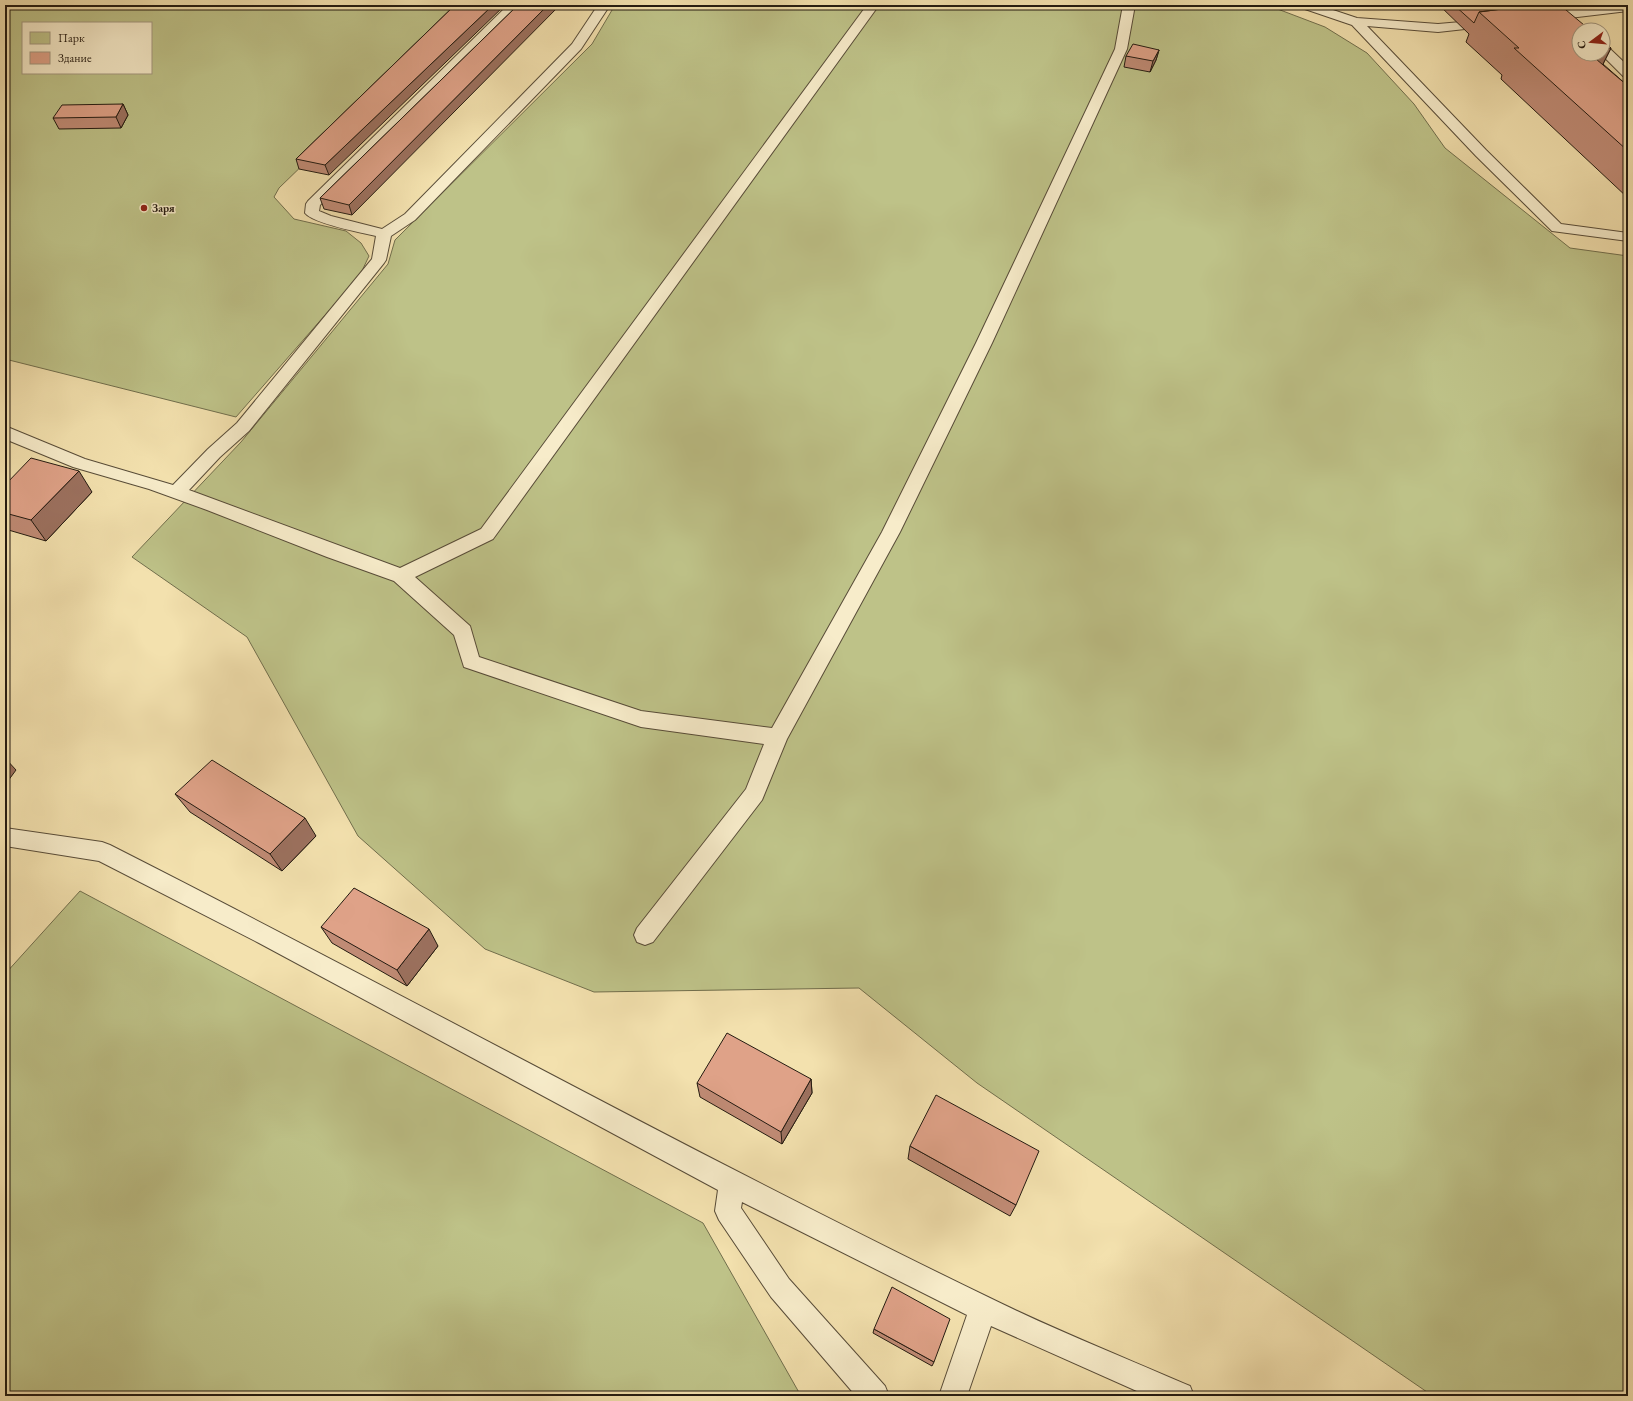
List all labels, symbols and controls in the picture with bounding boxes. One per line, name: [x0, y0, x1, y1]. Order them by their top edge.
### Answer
legend: [22, 22, 152, 74]
north arrow: [1571, 22, 1611, 62]
text: Парк: [58, 30, 85, 46]
text: С: [1574, 39, 1589, 50]
text: Здание: [58, 50, 92, 66]
place label: Заря: [152, 201, 175, 215]
marker: Заря: [139, 203, 149, 213]

